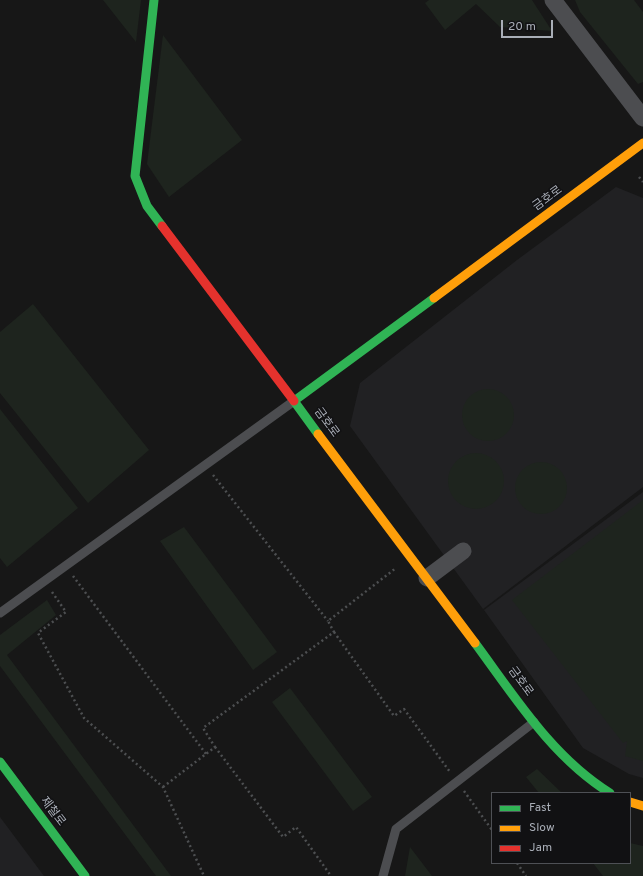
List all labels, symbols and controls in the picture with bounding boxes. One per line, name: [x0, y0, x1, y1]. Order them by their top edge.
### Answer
scale bar: [503, 12, 555, 38]
text: 20 m: [508, 19, 536, 35]
street label: 금호로: [530, 183, 566, 215]
street label: 금호로: [310, 405, 342, 441]
street label: 금호로: [504, 664, 536, 700]
legend: [491, 792, 631, 864]
street label: 제철로: [36, 794, 68, 830]
text: Fast: [529, 800, 551, 816]
text: Slow: [529, 820, 555, 836]
text: Jam: [529, 840, 552, 856]

